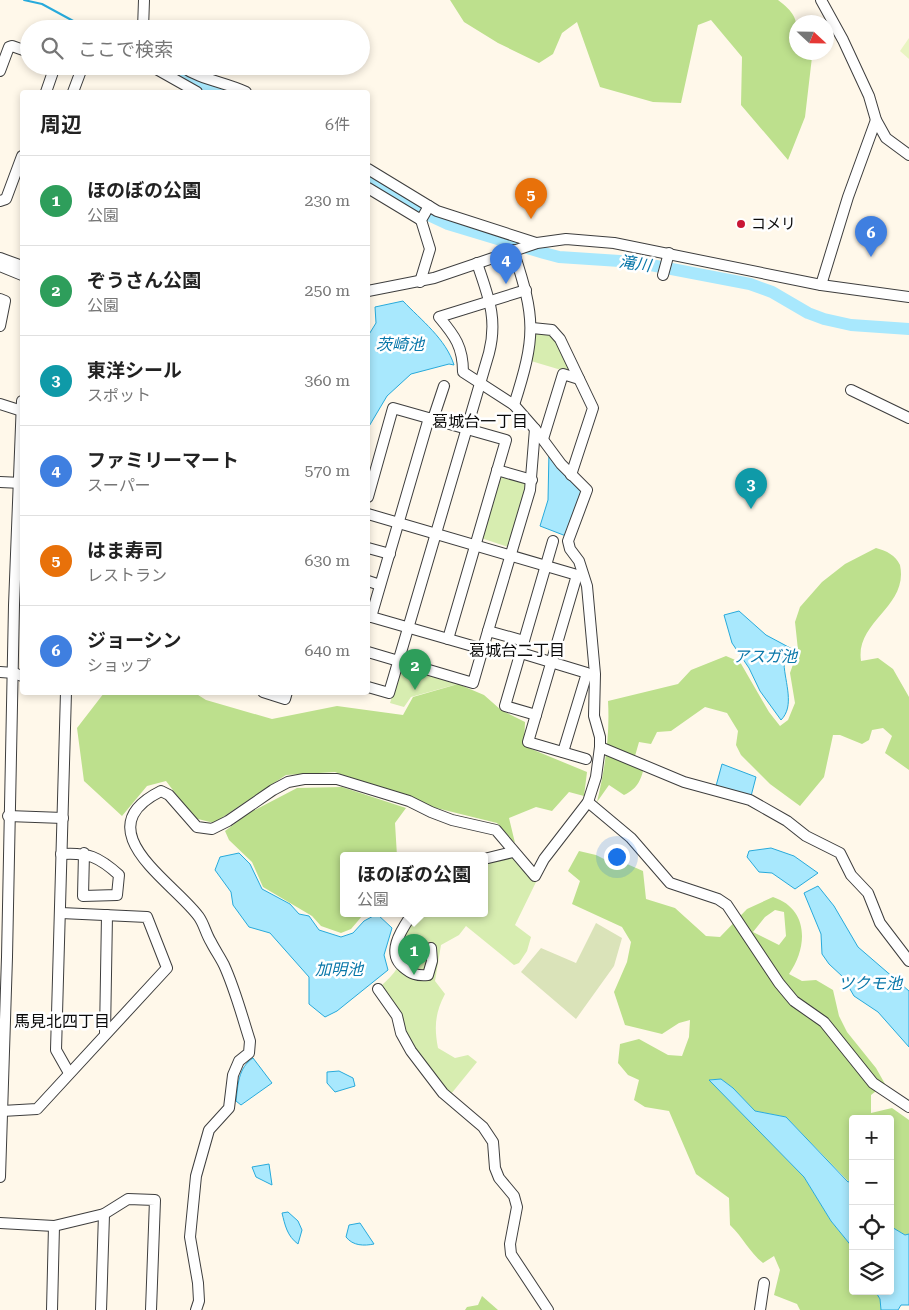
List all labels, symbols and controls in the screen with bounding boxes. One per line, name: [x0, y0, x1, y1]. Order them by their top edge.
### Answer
north arrow: [789, 15, 834, 60]
search box: [20, 20, 370, 75]
icon: search: [38, 34, 66, 62]
text: ここで検索: [78, 38, 173, 61]
text: 周辺: [40, 113, 82, 137]
text: 6件: [325, 115, 350, 134]
pin: 5: [515, 178, 547, 219]
text: ほのぼの公園: [87, 179, 201, 202]
text: 1: [52, 191, 60, 210]
text: 230 m: [304, 191, 350, 210]
text: 公園: [87, 206, 119, 225]
place label: コメリ: [751, 215, 796, 233]
pin: 6: [855, 216, 887, 257]
marker: コメリ: [735, 218, 747, 230]
pin: 4: [490, 243, 522, 284]
water label: 滝川: [618, 252, 654, 275]
text: ぞうさん公園: [87, 269, 201, 292]
text: 2: [52, 281, 60, 300]
text: 250 m: [304, 281, 350, 300]
text: 公園: [87, 296, 119, 315]
water label: 茨崎池: [376, 335, 426, 354]
text: 東洋シール: [87, 359, 182, 382]
text: 3: [52, 371, 60, 390]
text: 360 m: [304, 371, 350, 390]
text: スポット: [87, 386, 151, 405]
district label: 葛城台一丁目: [432, 412, 528, 431]
text: ファミリーマート: [87, 449, 239, 472]
text: 4: [52, 461, 60, 480]
text: 570 m: [304, 461, 350, 480]
pin: 3: [735, 468, 767, 509]
text: スーパー: [87, 476, 151, 495]
text: はま寿司: [87, 539, 163, 562]
text: 5: [52, 551, 60, 570]
text: 630 m: [304, 551, 350, 570]
text: レストラン: [87, 566, 167, 585]
text: ジョーシン: [87, 629, 182, 652]
text: 6: [52, 641, 60, 660]
text: 640 m: [304, 641, 350, 660]
district label: 葛城台二丁目: [469, 641, 565, 660]
water label: アスガ池: [733, 647, 799, 666]
pin: 2: [399, 649, 431, 690]
text: ショップ: [87, 656, 151, 675]
your location: [604, 844, 630, 870]
popup: [340, 852, 488, 917]
text: ほのぼの公園: [357, 863, 471, 886]
text: 公園: [357, 890, 389, 909]
pin: 1: [398, 934, 430, 975]
water label: 加明池: [315, 960, 365, 979]
water label: ツクモ池: [838, 974, 904, 993]
district label: 馬見北四丁目: [14, 1012, 110, 1031]
map controls: [849, 1115, 894, 1295]
button: +: [849, 1115, 894, 1160]
button: −: [849, 1160, 894, 1205]
button: locate: [849, 1205, 894, 1250]
button: layers: [849, 1250, 894, 1295]

